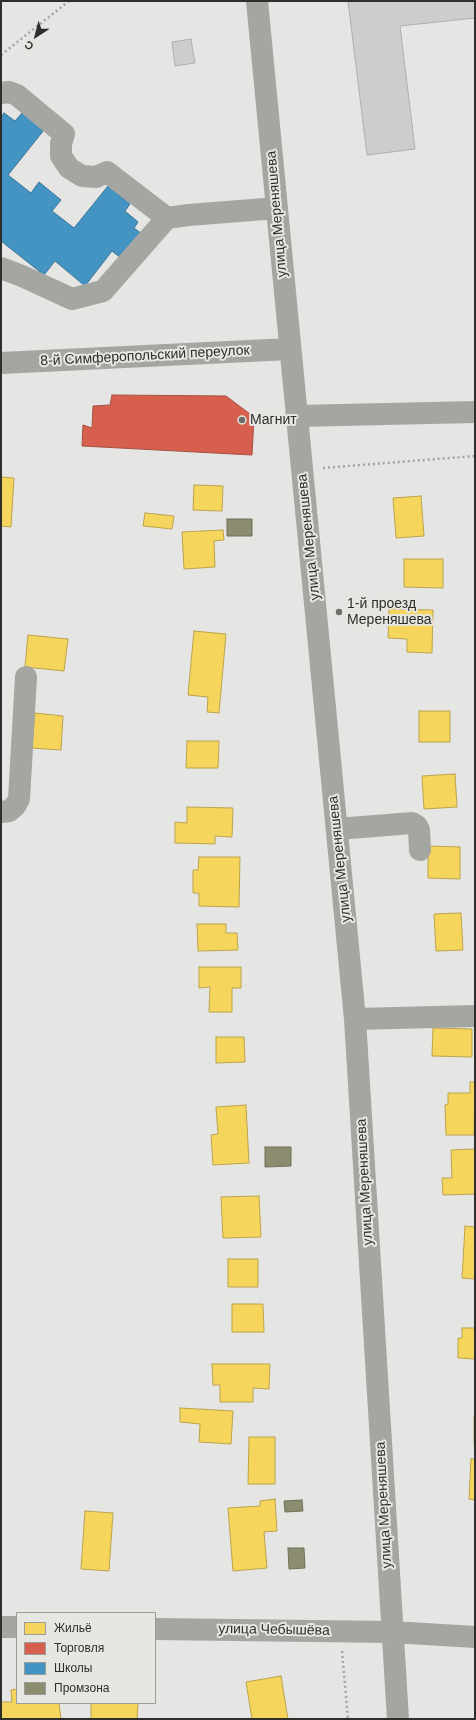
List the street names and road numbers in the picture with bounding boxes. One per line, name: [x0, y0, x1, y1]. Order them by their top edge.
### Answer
street label: улица Мереняшева: [263, 150, 291, 278]
street label: 8-й Симферопольский переулок: [40, 342, 250, 370]
street label: улица Мереняшева: [294, 473, 324, 601]
street label: улица Мереняшева: [325, 795, 355, 923]
street label: улица Мереняшева: [353, 1118, 377, 1246]
street label: улица Мереняшева: [372, 1441, 396, 1569]
street label: улица Чебышёва: [218, 1621, 330, 1639]

